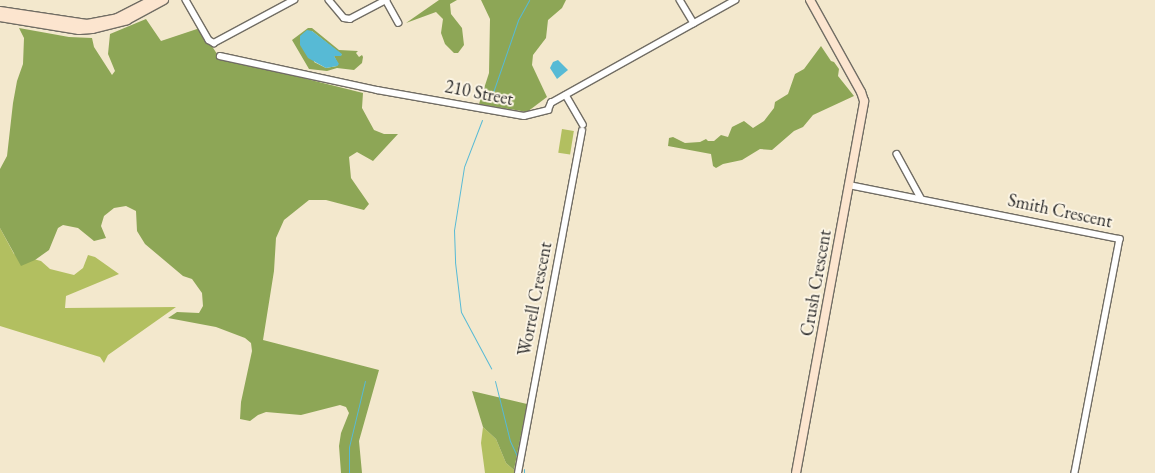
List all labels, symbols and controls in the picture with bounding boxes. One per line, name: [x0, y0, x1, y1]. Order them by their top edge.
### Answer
street label: 210 Street: [443, 76, 515, 110]
street label: Smith Crescent: [1006, 189, 1114, 233]
street label: Crush Crescent: [796, 228, 836, 338]
street label: Worrell Crescent: [513, 240, 557, 358]

